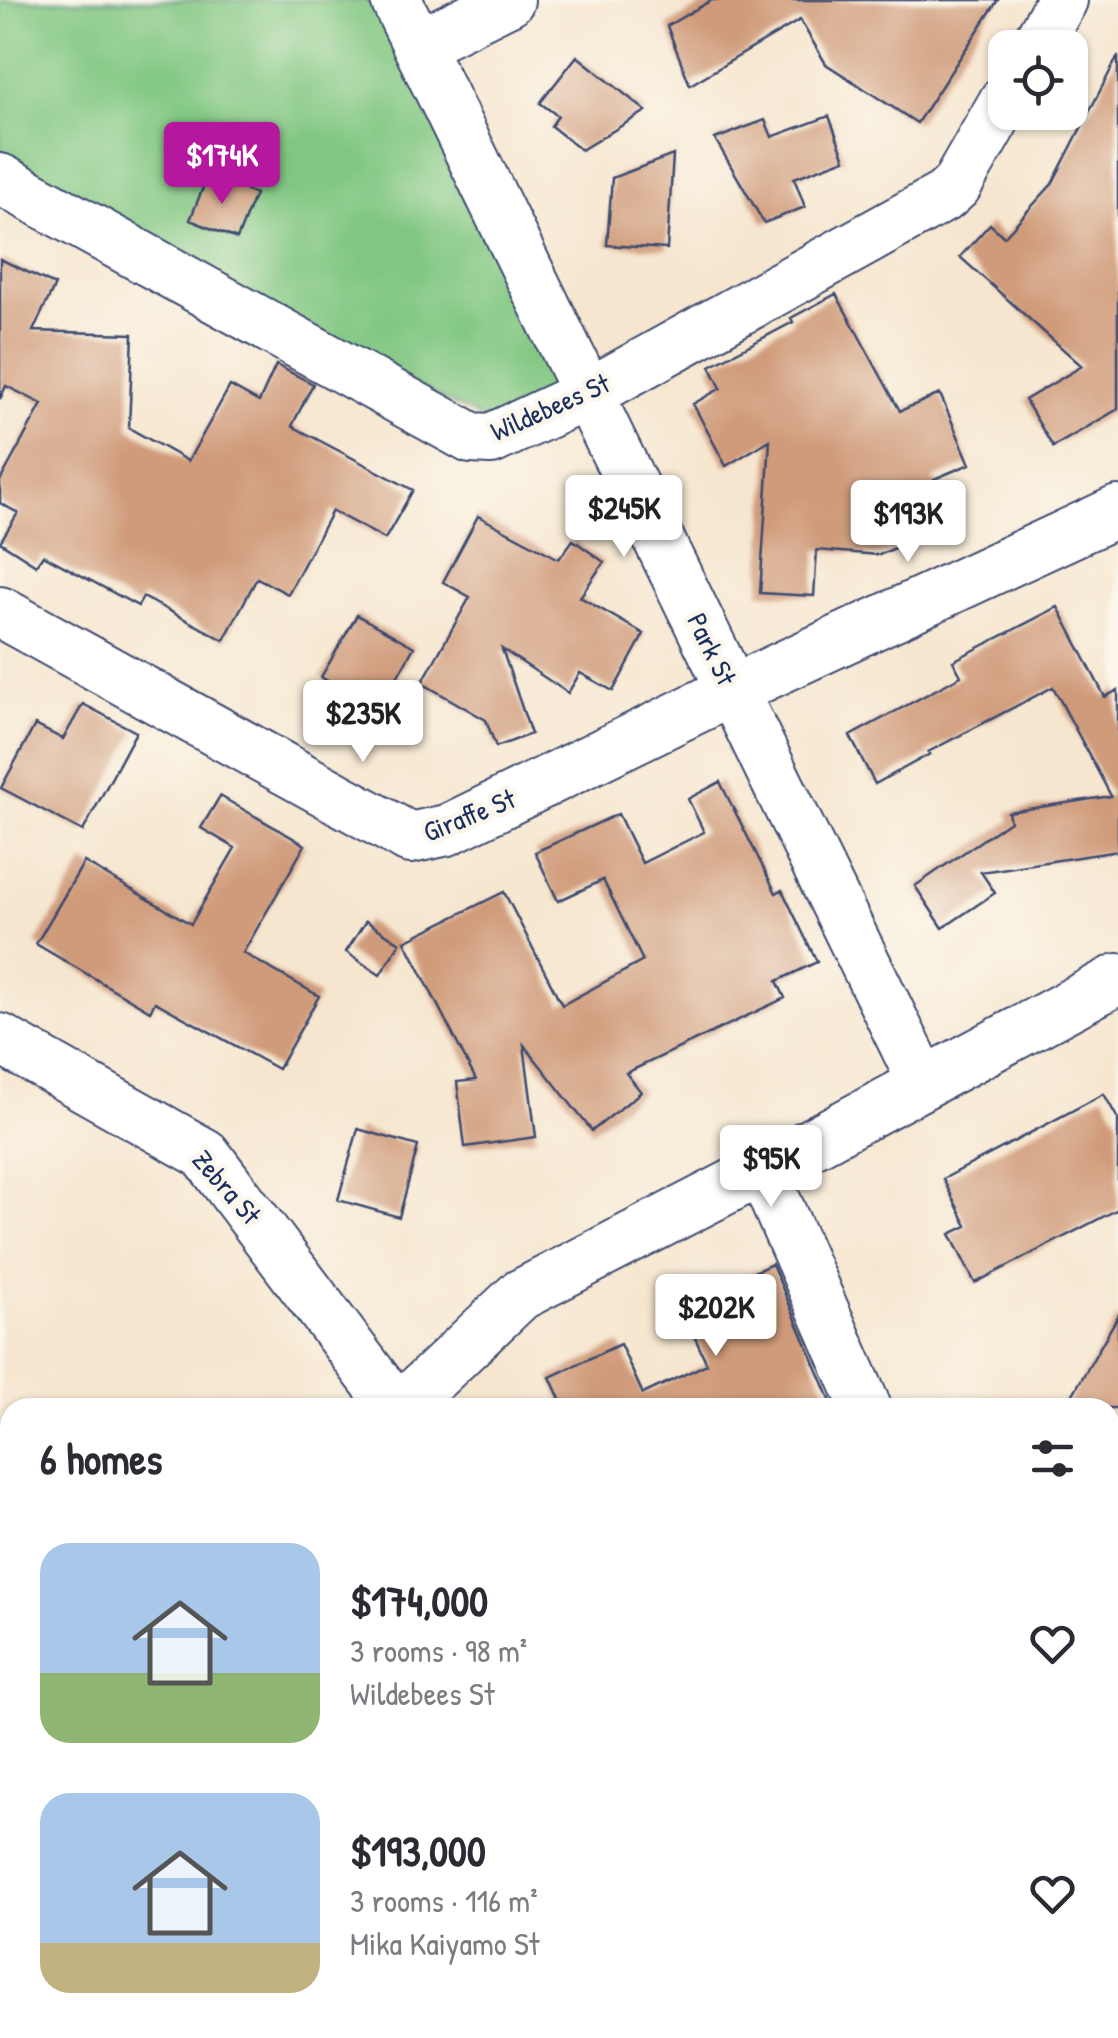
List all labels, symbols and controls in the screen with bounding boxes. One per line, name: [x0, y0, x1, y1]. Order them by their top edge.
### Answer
map controls: [988, 30, 1088, 130]
button: locate: [988, 30, 1088, 130]
pin: $174K: [152, 122, 292, 207]
text: $174K: [186, 133, 258, 176]
street label: Wildebees St: [484, 364, 616, 450]
pin: $245K: [554, 475, 694, 560]
pin: $193K: [838, 480, 978, 565]
text: $245K: [587, 486, 661, 529]
text: $193K: [873, 491, 943, 534]
street label: Park St: [678, 607, 746, 692]
pin: $235K: [293, 680, 433, 765]
text: $235K: [325, 691, 401, 734]
street label: Giraffe St: [417, 779, 521, 851]
pin: $95K: [712, 1125, 830, 1210]
text: $95K: [742, 1136, 800, 1179]
street label: Zebra St: [184, 1141, 270, 1233]
pin: $202K: [646, 1274, 786, 1359]
text: $202K: [677, 1285, 755, 1328]
text: 6 homes: [40, 1430, 162, 1487]
icon: filters: [1025, 1431, 1080, 1486]
text: $174,000: [350, 1572, 488, 1629]
icon: home: [120, 1583, 240, 1703]
icon: heart: [1025, 1616, 1080, 1671]
text: 3 rooms · 98 m²: [350, 1629, 527, 1672]
text: Wildebees St: [350, 1672, 495, 1715]
text: $193,000: [350, 1822, 486, 1879]
icon: home: [120, 1833, 240, 1953]
icon: heart: [1025, 1866, 1080, 1921]
text: 3 rooms · 116 m²: [350, 1879, 538, 1922]
text: Mika Kaiyamo St: [350, 1922, 540, 1965]

